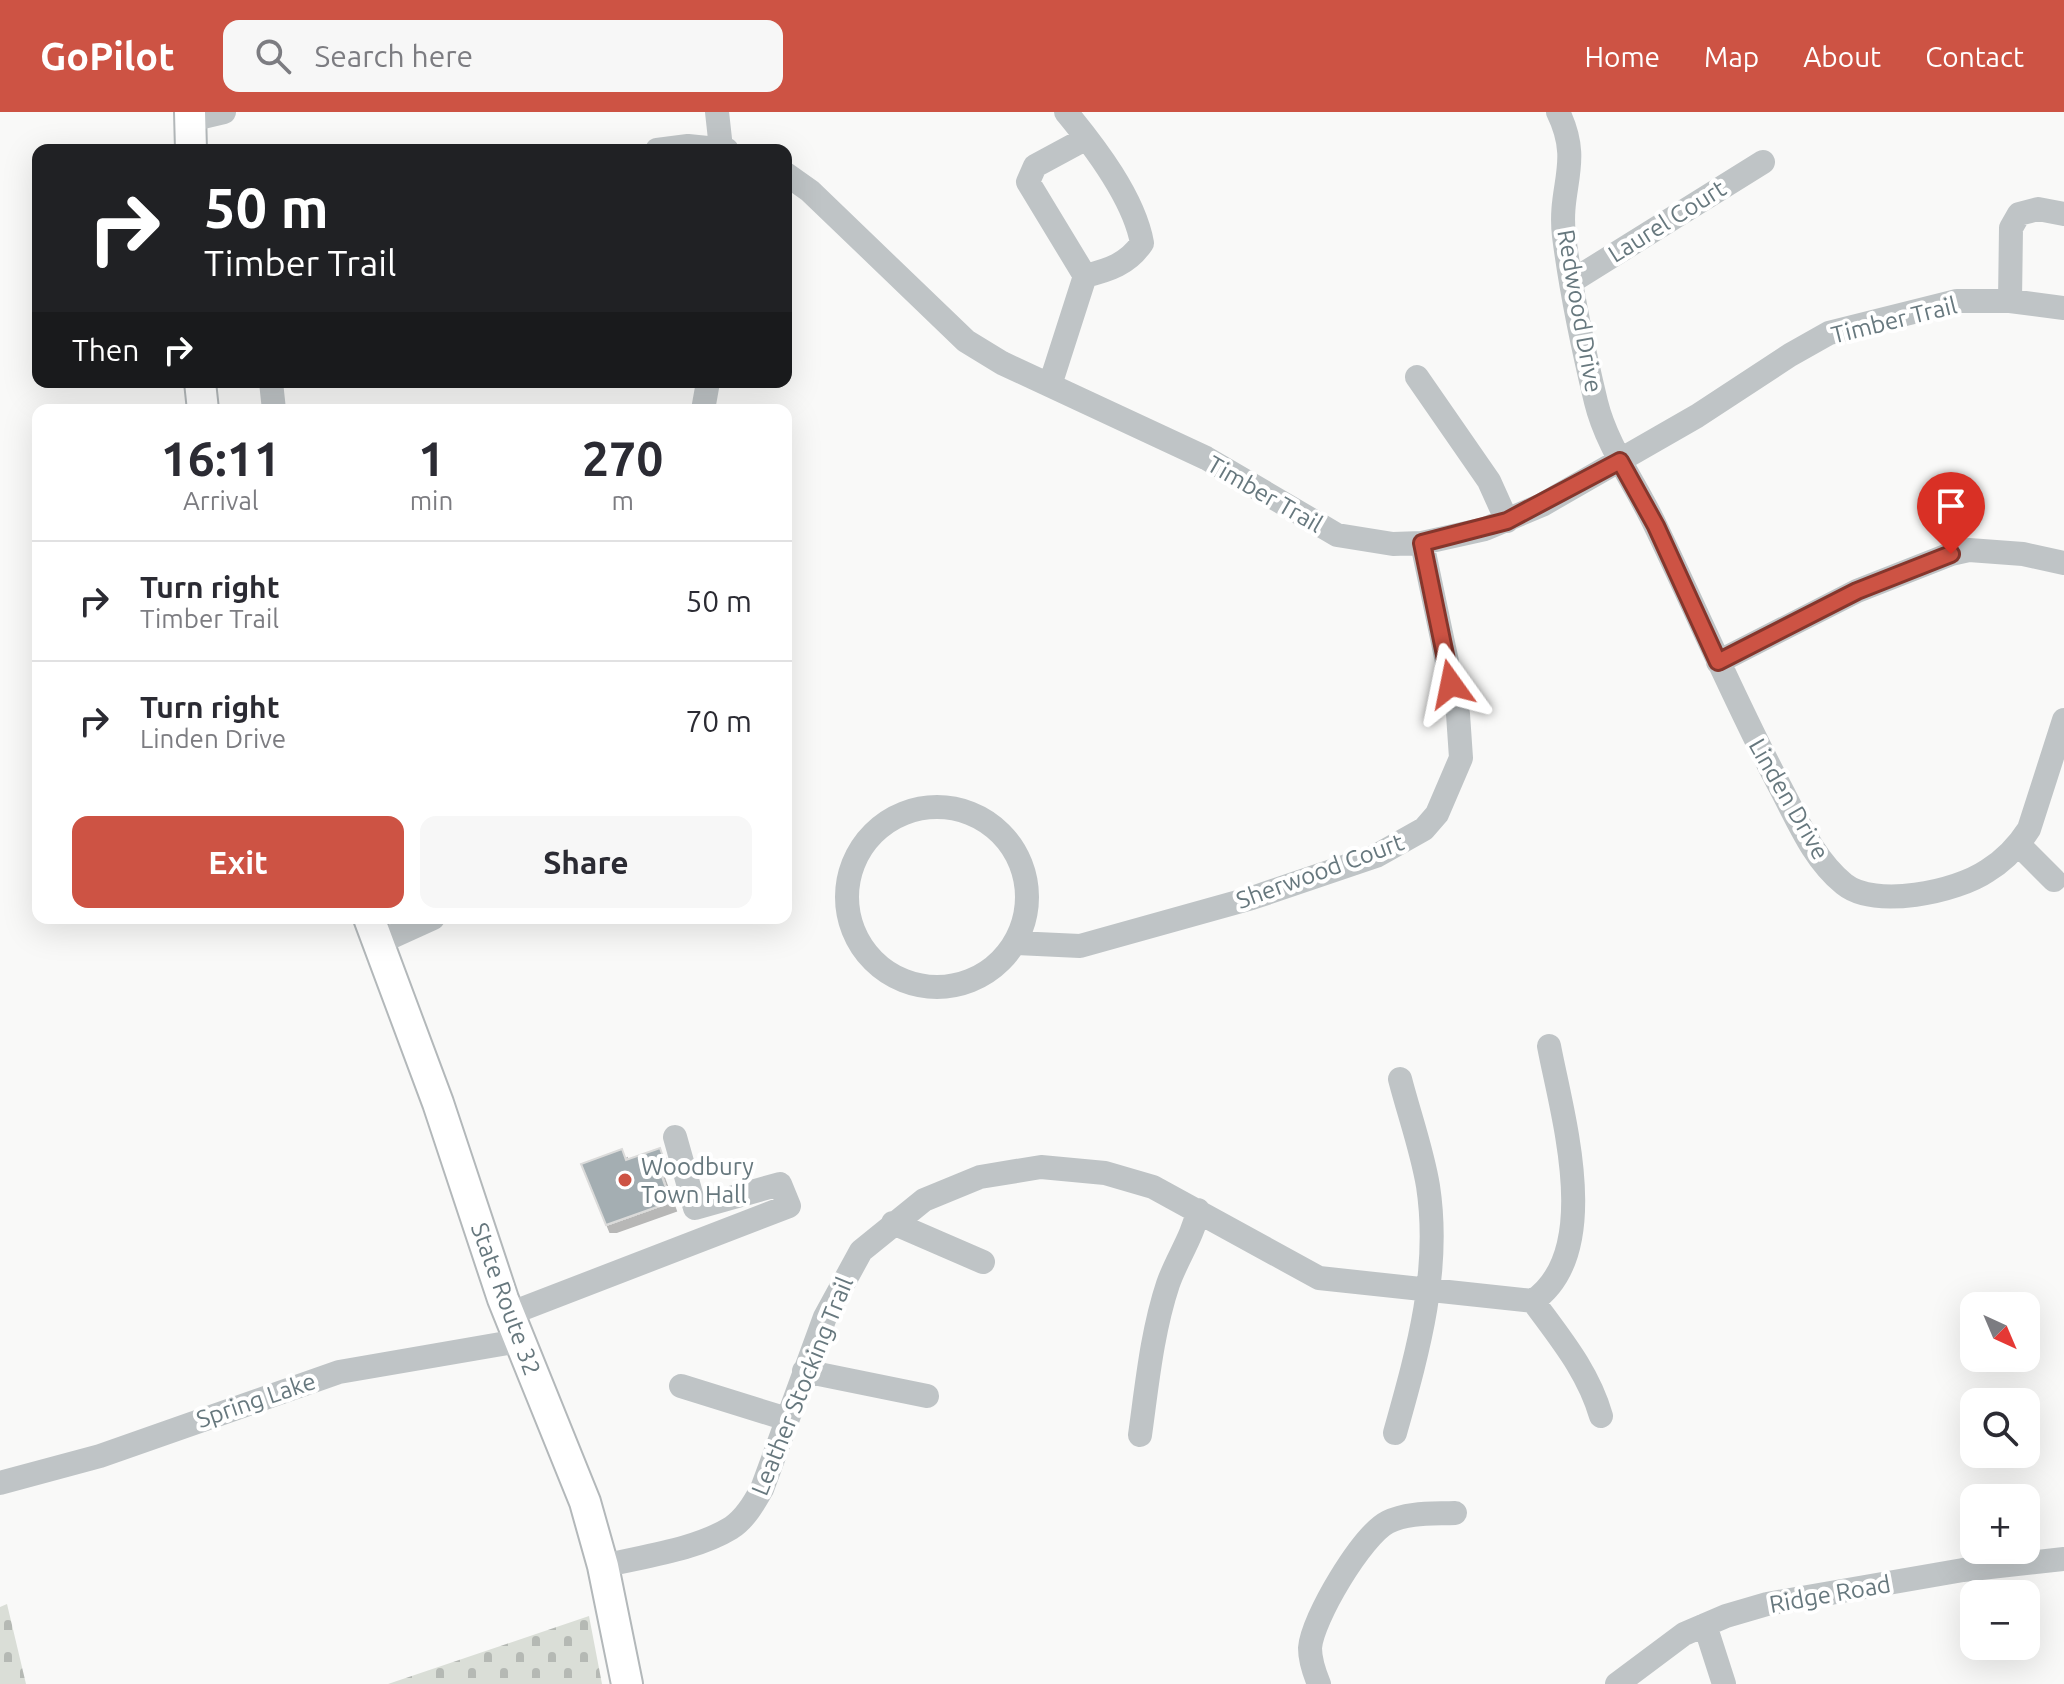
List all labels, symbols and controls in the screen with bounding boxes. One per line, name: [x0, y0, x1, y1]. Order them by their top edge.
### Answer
search box: [223, 20, 783, 92]
icon: search: [251, 34, 295, 78]
text: GoPilot: [40, 35, 175, 77]
text: Search here: [315, 39, 473, 73]
text: Home: [1585, 41, 1660, 72]
text: Map: [1704, 41, 1759, 72]
text: About: [1803, 41, 1881, 72]
text: Contact: [1925, 41, 2024, 72]
street label: Laurel Court: [1603, 174, 1731, 268]
icon: right: [72, 176, 176, 280]
text: 50 m: [204, 176, 329, 239]
street label: Redwood Drive: [1552, 227, 1608, 395]
text: Timber Trail: [204, 242, 397, 283]
street label: Timber Trail: [1828, 291, 1960, 349]
icon: right: [156, 328, 200, 372]
text: Then: [72, 333, 140, 367]
text: 16:11: [161, 431, 281, 485]
text: 1: [418, 431, 445, 485]
text: 270: [582, 431, 663, 485]
street label: Timber Trail: [1203, 450, 1327, 538]
pin: [1917, 472, 1985, 554]
icon: arrive: [1929, 484, 1973, 528]
text: Arrival: [183, 486, 259, 515]
text: min: [410, 486, 453, 515]
text: m: [611, 486, 634, 515]
text: Turn right: [140, 570, 280, 604]
icon: right: [72, 579, 116, 623]
text: 50 m: [685, 584, 752, 618]
text: Timber Trail: [140, 604, 279, 633]
position arrow: [1409, 642, 1493, 726]
text: Turn right: [140, 690, 280, 724]
icon: right: [72, 699, 116, 743]
text: 70 m: [685, 704, 752, 738]
text: Linden Drive: [140, 724, 286, 753]
street label: Linden Drive: [1744, 734, 1834, 864]
button: Exit: [72, 816, 404, 908]
button: Share: [420, 816, 752, 908]
street label: Sherwood Court: [1233, 828, 1408, 914]
place label: Woodbury Town Hall: [641, 1153, 754, 1208]
marker: Woodbury Town Hall: [616, 1171, 634, 1189]
street label: State Route 32: [466, 1219, 546, 1379]
street label: Leather Stocking Trail: [746, 1273, 858, 1499]
north arrow: [1960, 1292, 2040, 1372]
map controls: [1960, 1292, 2040, 1660]
street label: Spring Lake: [193, 1367, 319, 1433]
button: search: [1960, 1388, 2040, 1468]
button: +: [1960, 1484, 2040, 1564]
street label: Ridge Road: [1767, 1570, 1893, 1618]
button: −: [1960, 1580, 2040, 1660]

